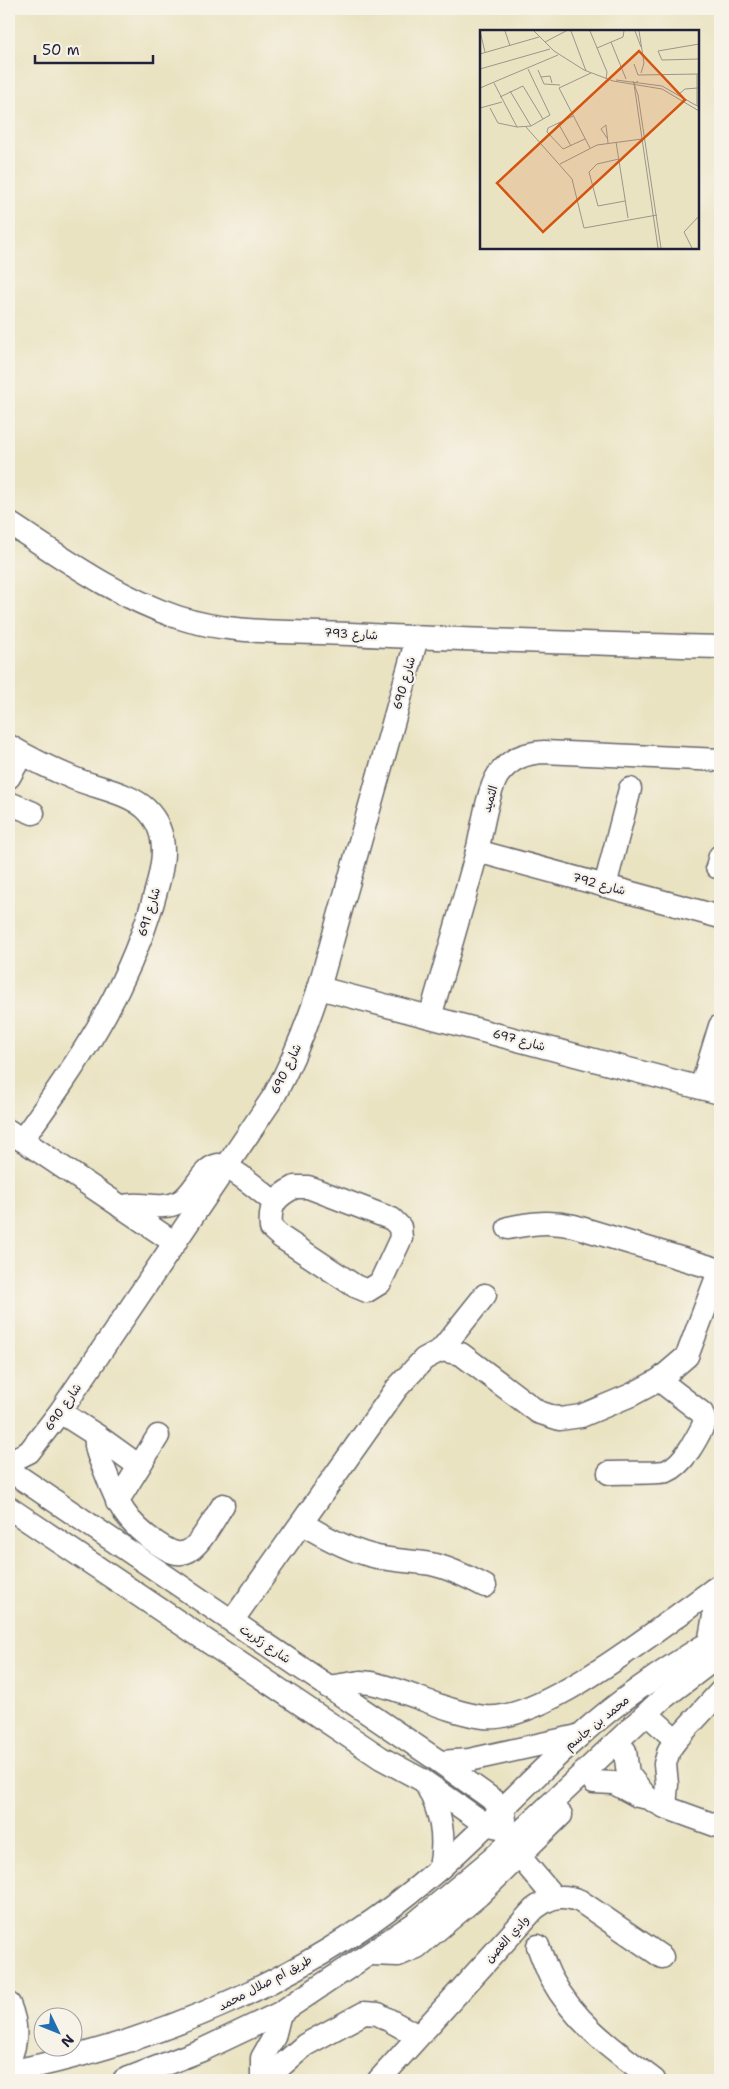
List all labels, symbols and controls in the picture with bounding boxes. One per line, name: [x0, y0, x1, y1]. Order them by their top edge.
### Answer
inset map: [480, 30, 699, 249]
scale bar: [35, 32, 152, 64]
text: 50 m: [42, 40, 80, 60]
street label: شارع 793: [323, 625, 378, 644]
street label: شارع 690: [389, 655, 420, 712]
street label: الثميد: [479, 784, 501, 814]
street label: شارع 792: [570, 869, 627, 900]
street label: شارع 691: [134, 885, 165, 939]
street label: شارع 697: [491, 1025, 547, 1056]
street label: شارع 690: [267, 1041, 306, 1097]
street label: شارع 690: [41, 1380, 86, 1434]
street label: شارع زكريت: [236, 1621, 294, 1668]
street label: محمد بن جاسم: [561, 1692, 633, 1755]
street label: وادي الغصن: [481, 1912, 533, 1967]
street label: طريق ام صلال محمد: [215, 1952, 315, 2015]
north arrow: [32, 2006, 82, 2056]
text: N: [57, 2031, 78, 2051]

